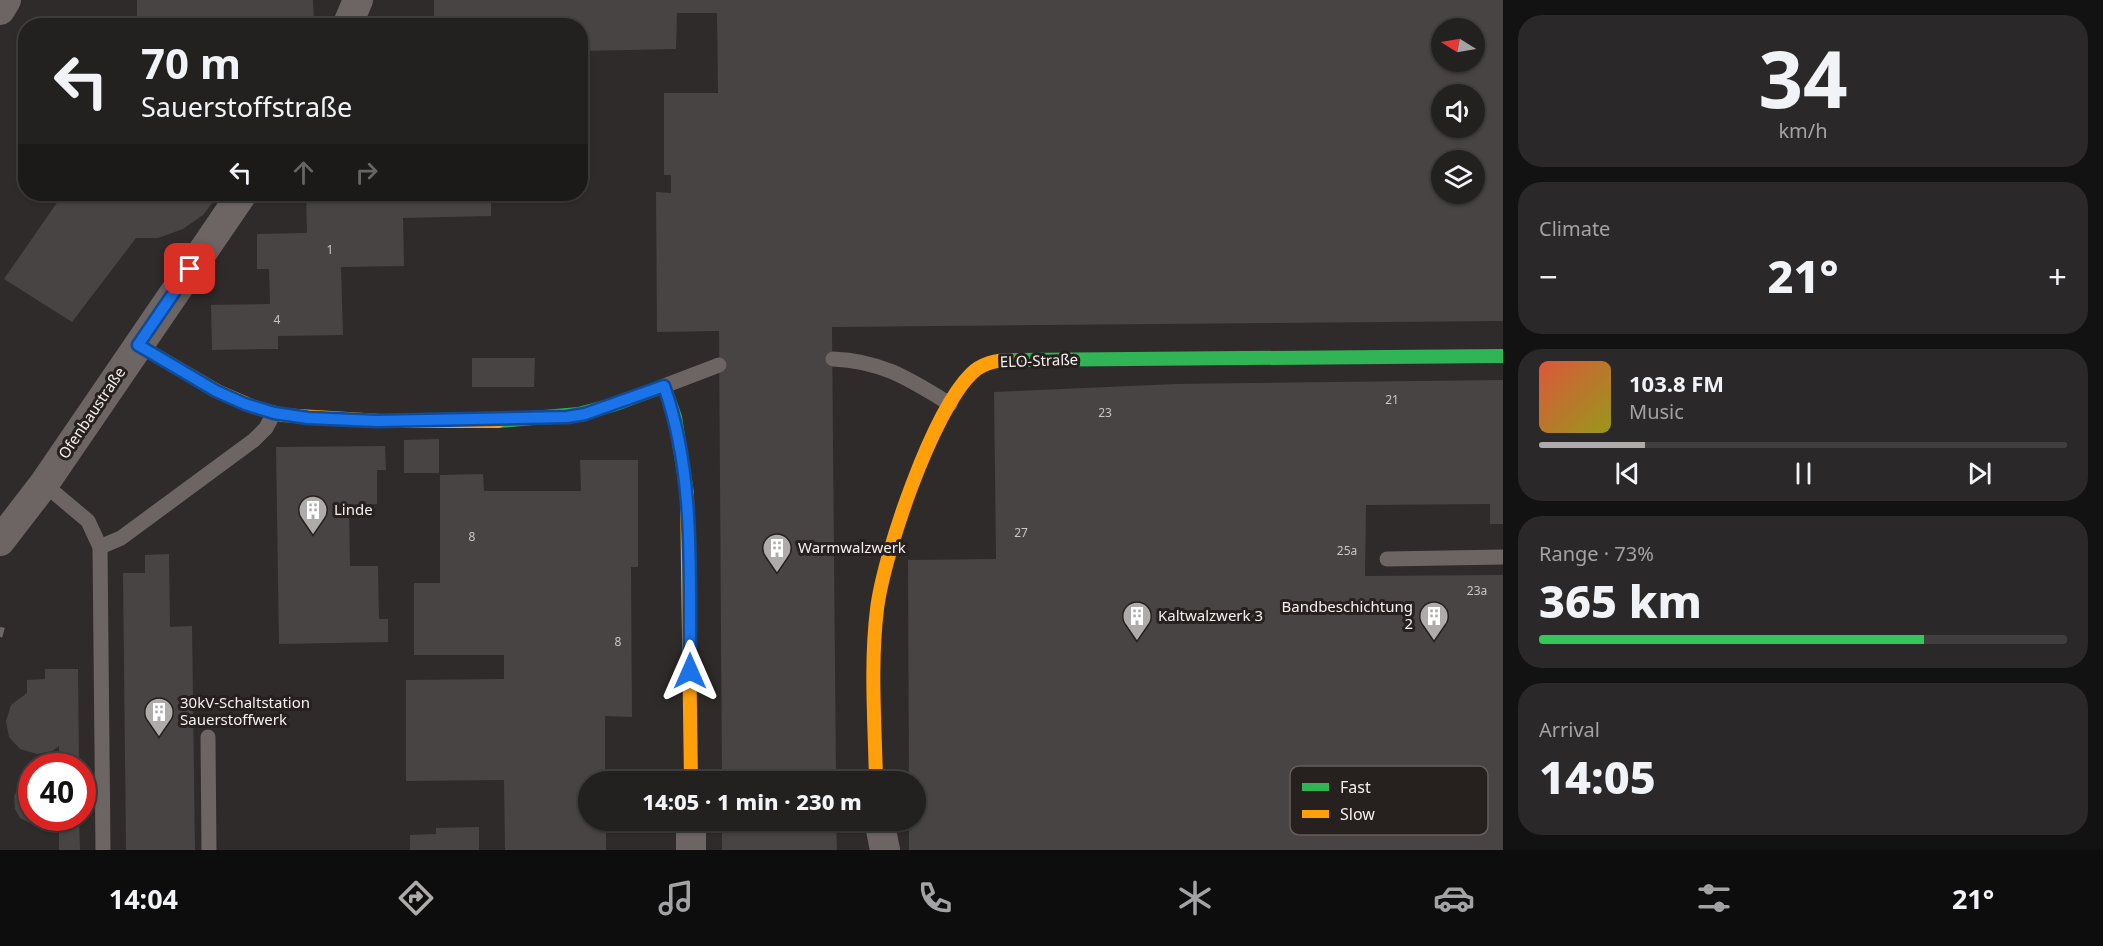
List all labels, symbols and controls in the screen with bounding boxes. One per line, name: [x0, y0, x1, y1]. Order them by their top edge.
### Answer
north arrow: [1431, 18, 1485, 72]
map controls: [1431, 18, 1485, 204]
text: 34: [1758, 25, 1848, 131]
text: 70 m: [141, 34, 241, 91]
icon: left: [42, 42, 120, 120]
button: sound: [1431, 84, 1485, 138]
text: Sauerstoffstraße: [141, 88, 352, 125]
text: km/h: [1778, 117, 1828, 144]
button: layers: [1431, 150, 1485, 204]
icon: left: [224, 156, 257, 189]
icon: ahead: [287, 156, 320, 189]
icon: right: [350, 156, 383, 189]
text: Climate: [1539, 215, 1610, 242]
house number: 1: [327, 241, 333, 258]
pin: [164, 243, 215, 294]
text: 21°: [1767, 245, 1839, 306]
icon: arrive: [173, 252, 206, 285]
text: −: [1539, 254, 1558, 299]
text: +: [2048, 254, 2067, 299]
house number: 4: [274, 311, 281, 328]
street label: ELO-Straße: [999, 349, 1078, 371]
street label: Ofenbaustraße: [53, 363, 129, 462]
text: 103.8 FM: [1629, 368, 1724, 398]
house number: 21: [1385, 391, 1399, 408]
text: Music: [1629, 398, 1684, 425]
house number: 23: [1098, 404, 1112, 421]
icon: previous: [1611, 457, 1644, 490]
icon: pause: [1787, 457, 1820, 490]
icon: next: [1963, 457, 1996, 490]
building icon: Linde: [297, 494, 329, 536]
place label: Linde: [334, 499, 373, 519]
house number: 27: [1014, 524, 1028, 541]
house number: 8: [469, 528, 476, 545]
building icon: Warmwalzwerk: [761, 532, 793, 574]
place label: Warmwalzwerk: [798, 537, 906, 557]
text: Range · 73%: [1539, 540, 1654, 567]
house number: 25a: [1337, 542, 1357, 559]
text: 365 km: [1539, 570, 1702, 631]
house number: 23a: [1467, 582, 1487, 599]
place label: Bandbeschichtung 2: [1281, 596, 1413, 633]
building icon: Kaltwalzwerk 3: [1121, 600, 1153, 642]
building icon: Bandbeschichtung 2: [1418, 600, 1450, 642]
place label: Kaltwalzwerk 3: [1158, 605, 1263, 625]
house number: 8: [615, 633, 622, 650]
position arrow: [658, 639, 722, 703]
place label: 30kV-Schaltstation Sauerstoffwerk: [180, 692, 310, 729]
building icon: 30kV-Schaltstation Sauerstoffwerk: [143, 696, 175, 738]
text: Arrival: [1539, 716, 1600, 743]
text: 14:05: [1539, 746, 1656, 807]
speed limit sign: 40: [18, 753, 96, 831]
legend: [1290, 766, 1488, 835]
text: Fast: [1340, 776, 1371, 798]
text: 14:05 · 1 min · 230 m: [642, 786, 862, 816]
text: Slow: [1340, 803, 1375, 825]
icon: directions: [395, 877, 437, 919]
icon: music: [655, 877, 697, 919]
icon: phone: [914, 877, 956, 919]
icon: climate: [1174, 877, 1216, 919]
icon: car: [1433, 877, 1475, 919]
icon: filters: [1693, 877, 1735, 919]
text: 14:04: [109, 880, 178, 917]
text: 21°: [1952, 880, 1994, 917]

